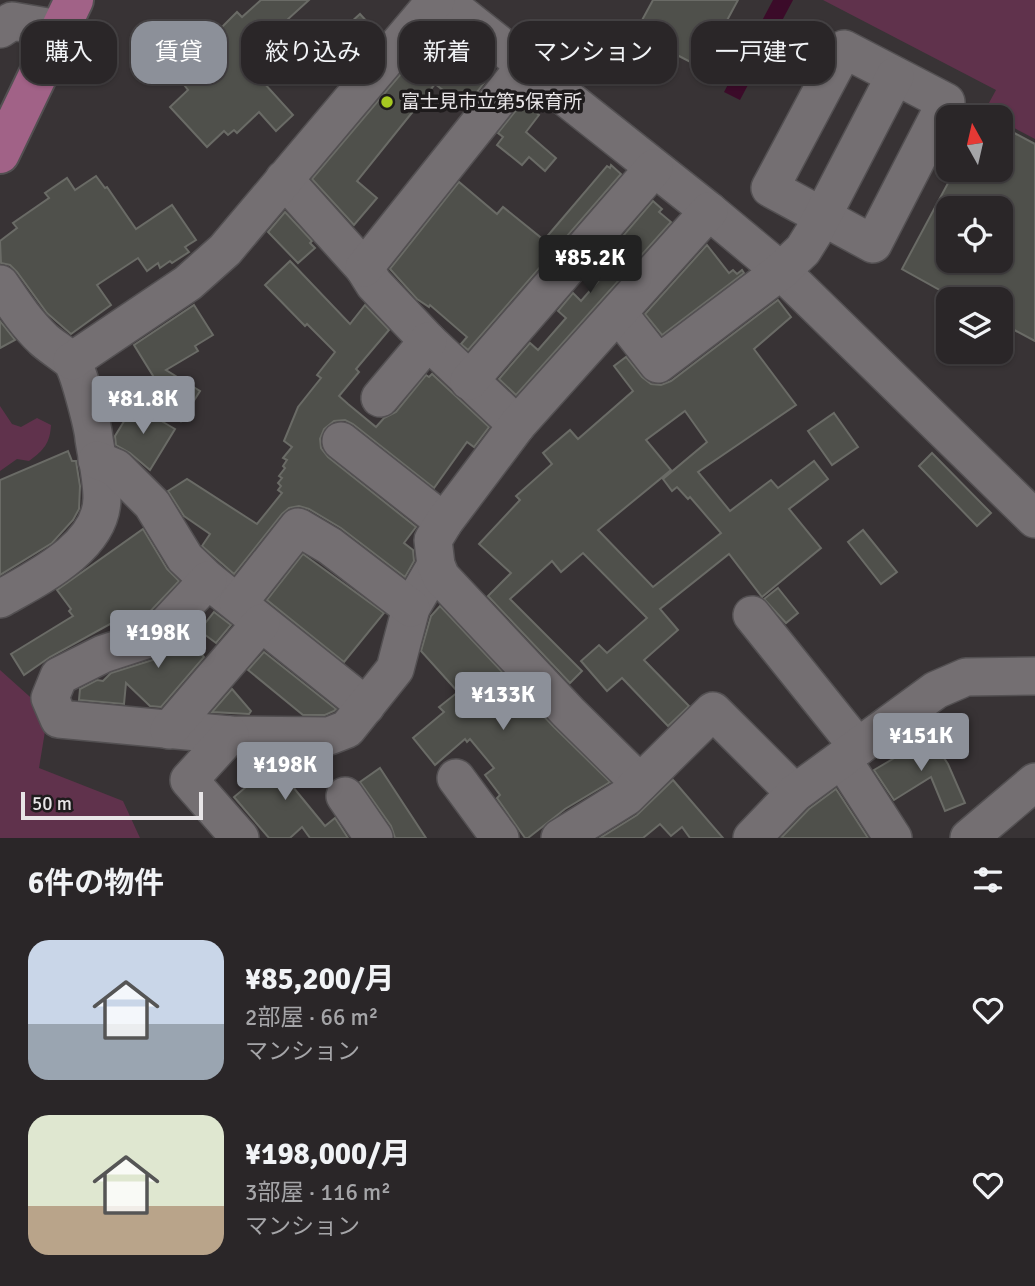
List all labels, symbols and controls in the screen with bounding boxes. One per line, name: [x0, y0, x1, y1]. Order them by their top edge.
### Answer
chip: 購入: [21, 21, 117, 84]
chip: 賃貸: [131, 21, 227, 84]
chip: 絞り込み: [241, 21, 385, 84]
chip: 新着: [399, 21, 495, 84]
chip: マンション: [509, 21, 677, 84]
chip: 一戸建て: [691, 21, 835, 84]
place label: 富士見市立第5保育所: [401, 90, 582, 114]
marker: 富士見市立第5保育所: [379, 94, 395, 110]
north arrow: [936, 105, 1013, 182]
map controls: [936, 105, 1013, 364]
button: locate: [936, 196, 1013, 273]
pin: ¥85.2K: [533, 236, 647, 295]
text: ¥85.2K: [555, 243, 625, 272]
button: layers: [936, 287, 1013, 364]
pin: ¥81.8K: [86, 376, 200, 436]
text: ¥81.8K: [108, 384, 178, 413]
pin: ¥198K: [109, 610, 207, 670]
text: ¥198K: [126, 618, 190, 647]
pin: ¥133K: [454, 672, 552, 732]
text: ¥133K: [471, 680, 535, 709]
pin: ¥151K: [872, 714, 970, 773]
text: ¥151K: [889, 721, 953, 750]
pin: ¥198K: [236, 742, 334, 802]
text: ¥198K: [253, 750, 317, 779]
scale bar: [21, 789, 203, 821]
text: 50 m: [32, 792, 72, 816]
icon: filters: [969, 861, 1007, 899]
text: 6件の物件: [28, 865, 164, 902]
text: ¥85,200/月: [245, 961, 395, 998]
icon: home: [84, 968, 168, 1052]
icon: heart: [969, 991, 1007, 1029]
text: 2部屋 · 66 m²: [245, 1003, 378, 1032]
text: マンション: [245, 1037, 360, 1066]
text: ¥198,000/月: [245, 1136, 411, 1173]
icon: home: [84, 1143, 168, 1227]
icon: heart: [969, 1166, 1007, 1204]
text: 3部屋 · 116 m²: [245, 1178, 391, 1207]
text: マンション: [245, 1212, 360, 1241]

